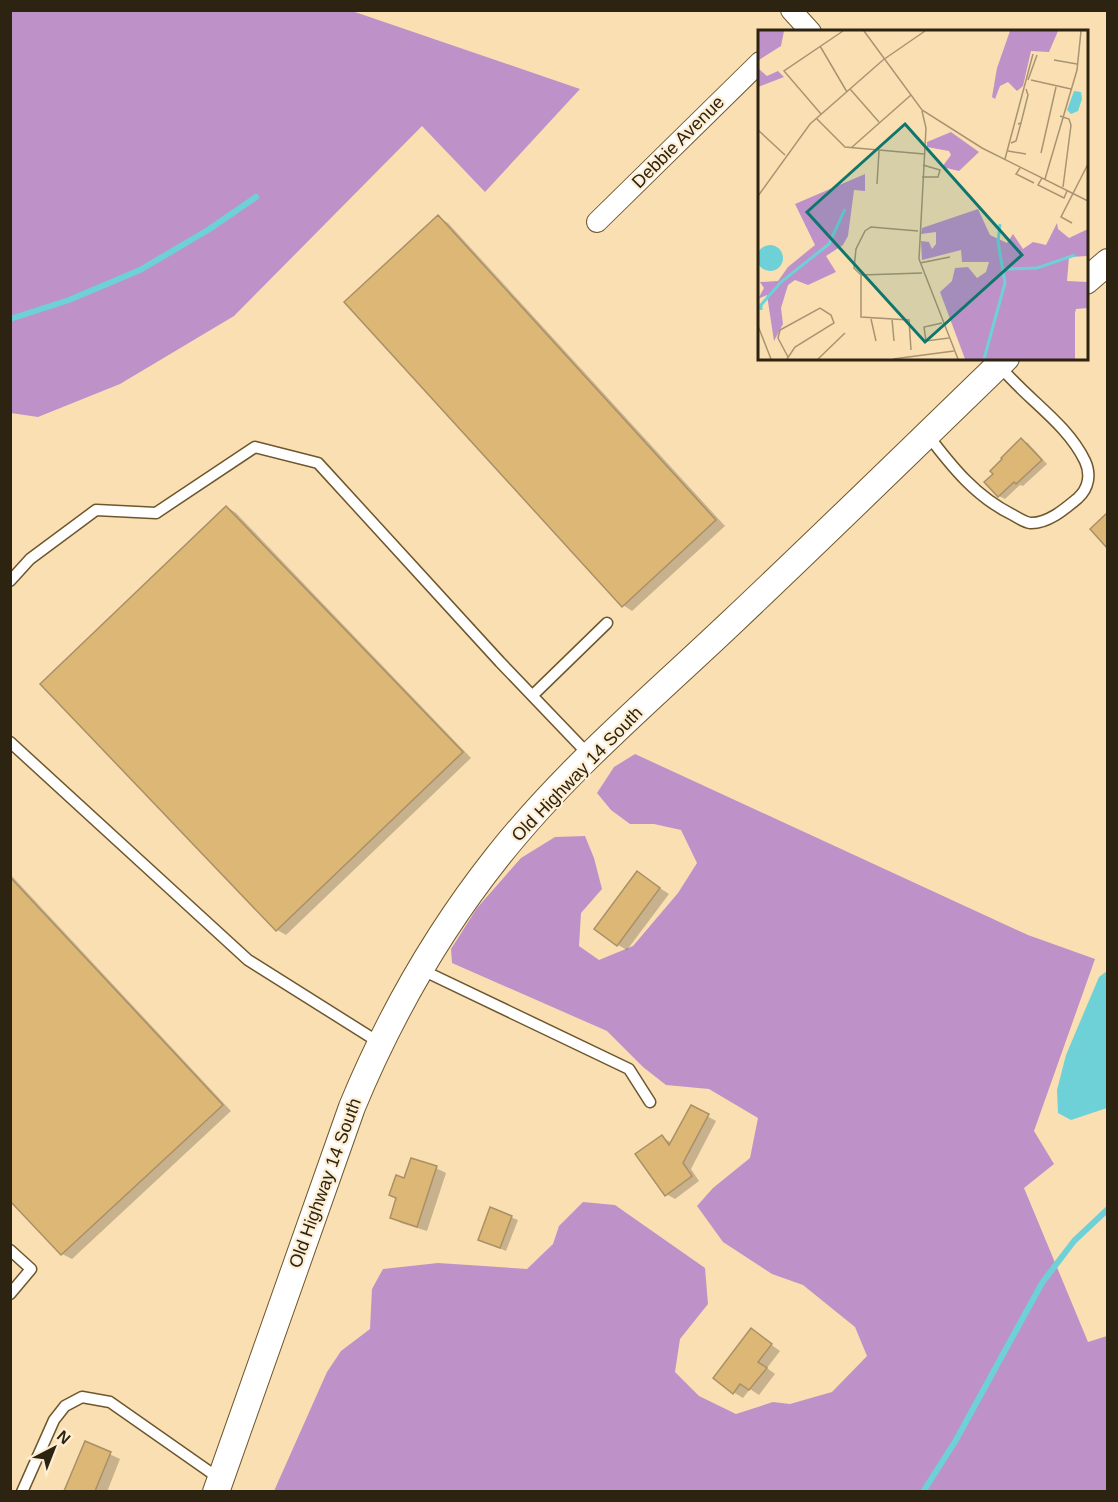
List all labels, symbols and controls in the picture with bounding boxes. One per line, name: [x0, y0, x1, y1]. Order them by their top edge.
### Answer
inset map: [758, 30, 1088, 360]
street label: Debbie Avenue: [628, 92, 728, 192]
street label: Old Highway 14 South: [508, 703, 646, 845]
street label: Old Highway 14 South: [285, 1095, 365, 1271]
north arrow: [24, 1418, 84, 1478]
text: N: [54, 1427, 74, 1447]

